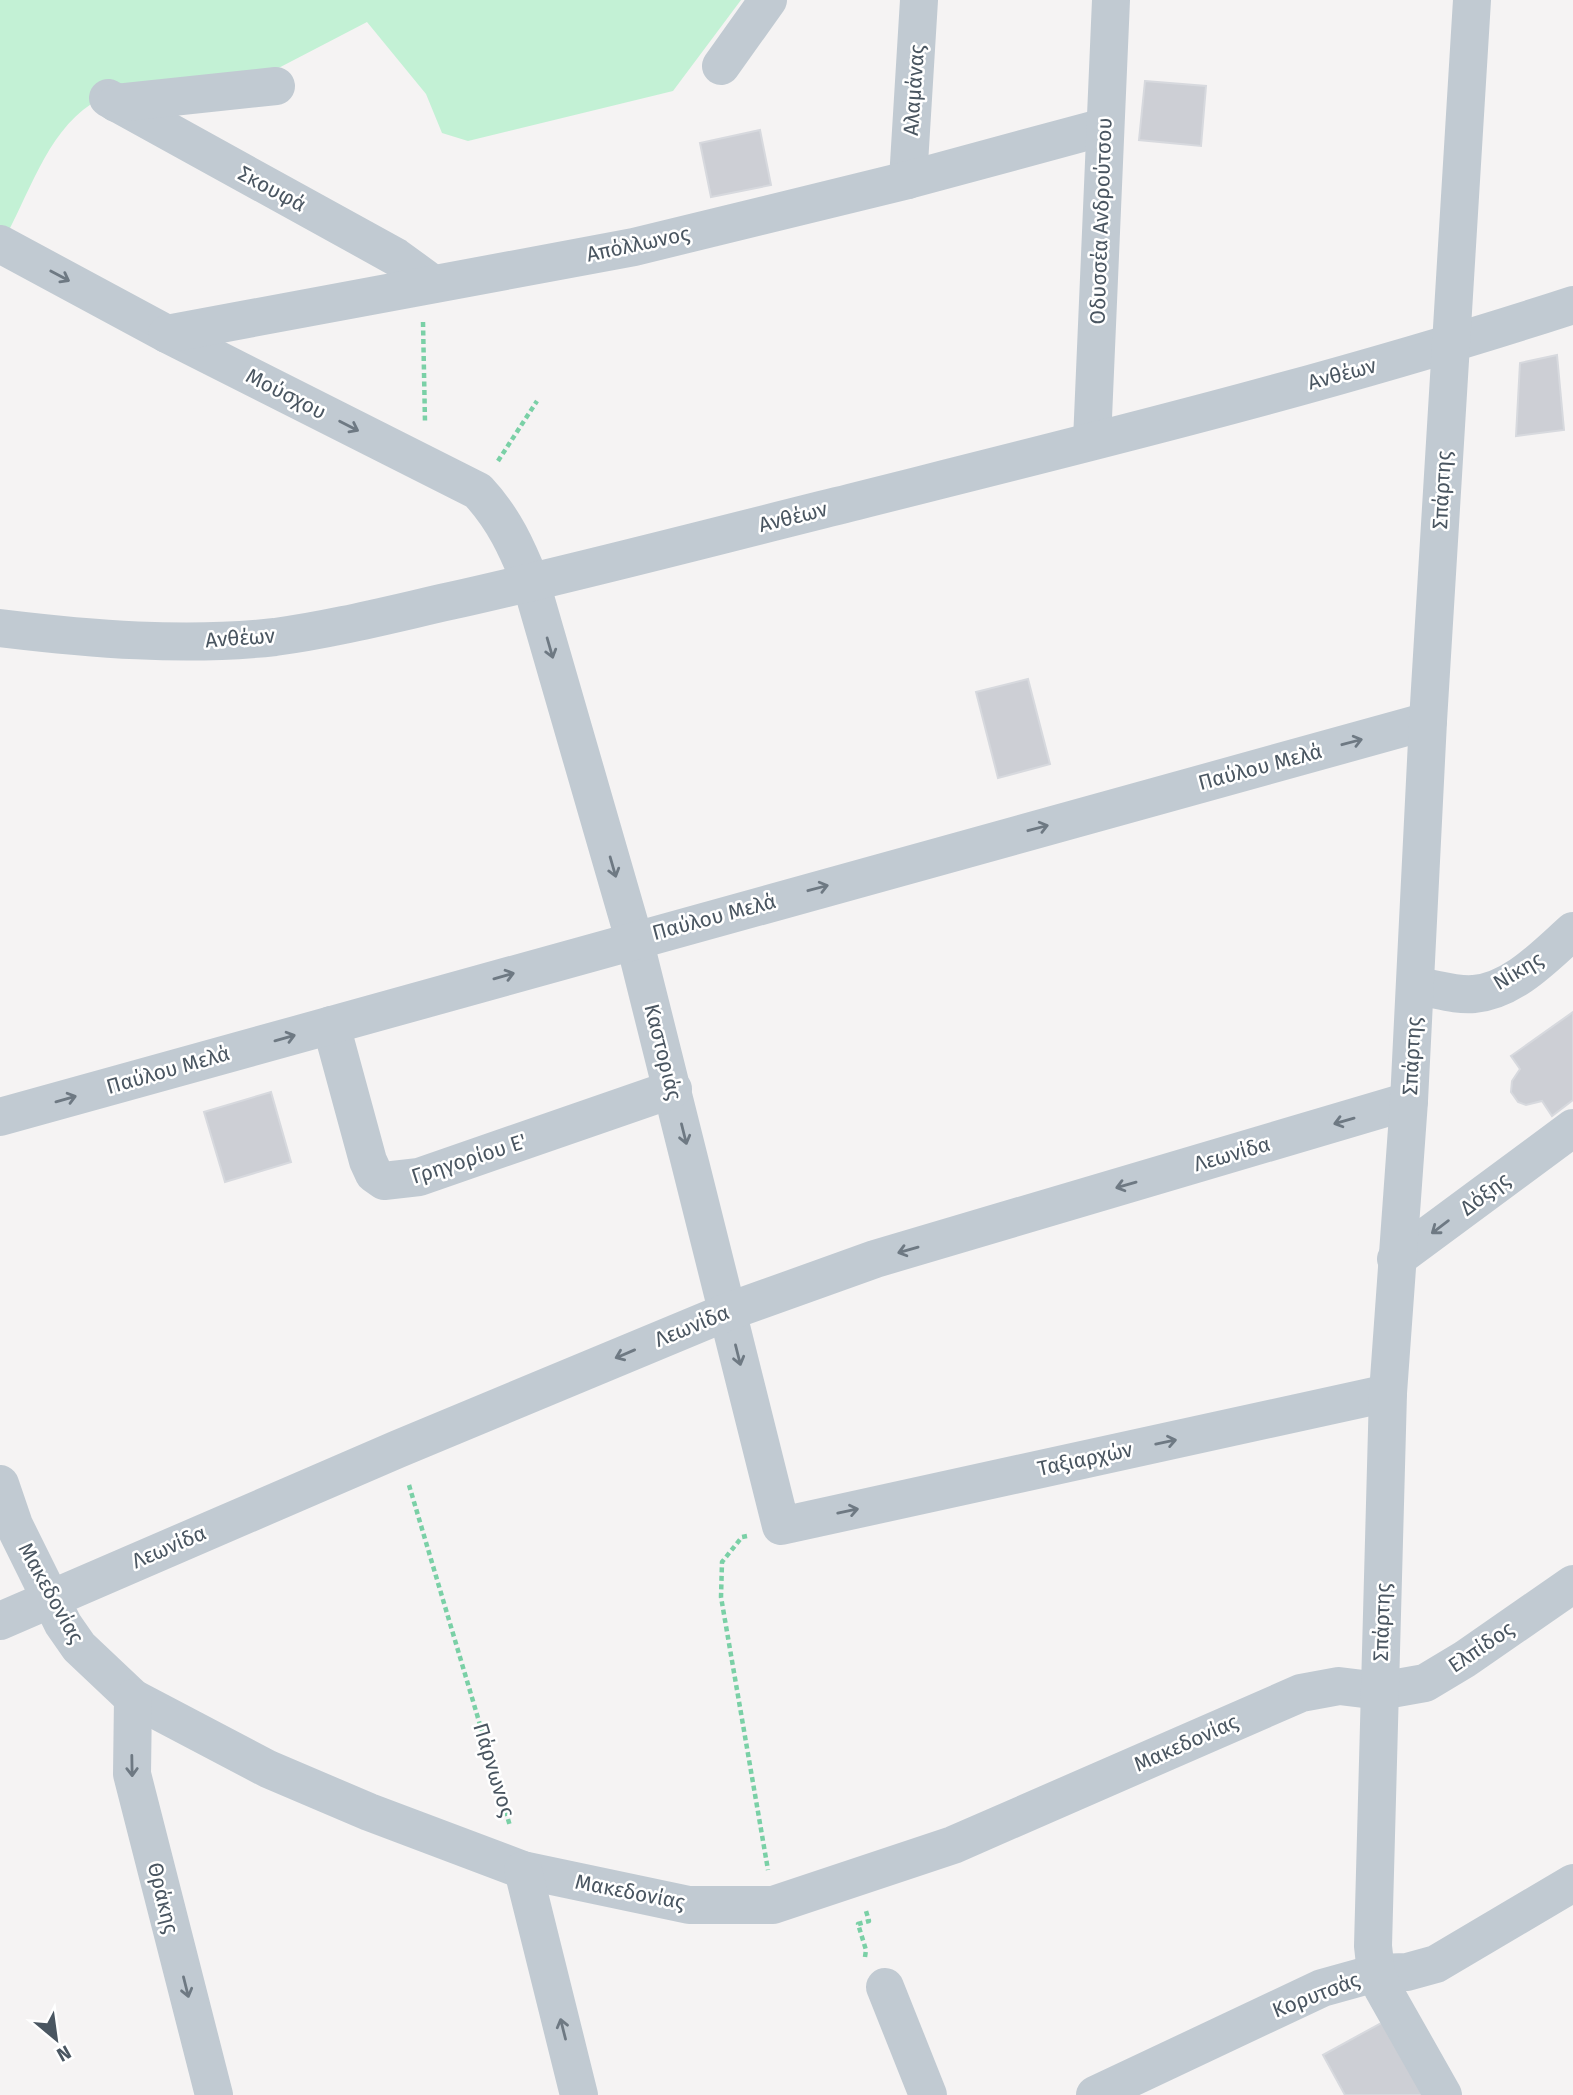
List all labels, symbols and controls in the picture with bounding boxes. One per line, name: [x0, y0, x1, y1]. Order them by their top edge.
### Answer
street label: Αλαμάνας: [898, 43, 930, 136]
street label: Οδυσσέα Ανδρούτσου: [1084, 117, 1118, 325]
street label: Σκουφά: [234, 160, 310, 218]
street label: Απόλλωνος: [584, 220, 692, 268]
one-way arrow: [49, 270, 70, 283]
street label: Ανθέων: [1305, 352, 1379, 396]
street label: Μούσχου: [242, 363, 330, 425]
one-way arrow: [338, 420, 359, 434]
street label: Σπάρτης: [1427, 450, 1457, 530]
street label: Ανθέων: [756, 496, 830, 538]
street label: Ανθέων: [204, 623, 276, 653]
one-way arrow: [544, 637, 557, 659]
one-way arrow: [1340, 735, 1362, 748]
street label: Παύλου Μελά: [1195, 738, 1325, 796]
one-way arrow: [1026, 821, 1048, 834]
one-way arrow: [608, 856, 621, 878]
one-way arrow: [807, 881, 829, 894]
street label: Παύλου Μελά: [649, 888, 779, 946]
street label: Νίκης: [1488, 946, 1548, 996]
one-way arrow: [493, 968, 515, 981]
street label: Καστοριάς: [639, 1001, 688, 1103]
street label: Σπάρτης: [1397, 1016, 1427, 1096]
one-way arrow: [274, 1030, 296, 1043]
street label: Παύλου Μελά: [103, 1040, 233, 1100]
one-way arrow: [55, 1091, 77, 1104]
one-way arrow: [1333, 1115, 1355, 1128]
one-way arrow: [677, 1122, 691, 1145]
street label: Γρηγορίου Ε': [408, 1128, 530, 1190]
street label: Λεωνίδα: [1191, 1131, 1273, 1177]
street label: Δόξης: [1455, 1167, 1515, 1221]
one-way arrow: [1115, 1180, 1137, 1193]
one-way arrow: [1431, 1220, 1450, 1234]
one-way arrow: [897, 1244, 919, 1257]
street label: Λεωνίδα: [651, 1299, 733, 1353]
one-way arrow: [732, 1343, 745, 1366]
one-way arrow: [615, 1348, 637, 1361]
one-way arrow: [1154, 1434, 1177, 1448]
street label: Ταξιαρχών: [1035, 1436, 1135, 1482]
one-way arrow: [836, 1504, 859, 1518]
street label: Λεωνίδα: [128, 1520, 210, 1574]
street label: Μακεδονίας: [13, 1538, 89, 1648]
street label: Σπάρτης: [1368, 1582, 1396, 1662]
street label: Ελπίδος: [1443, 1616, 1519, 1678]
street label: Μακεδονίας: [1130, 1708, 1242, 1778]
street label: Πάρνωνος: [467, 1720, 521, 1820]
one-way arrow: [126, 1754, 139, 1777]
street label: Θράκης: [142, 1860, 184, 1936]
street label: Μακεδονίας: [573, 1869, 687, 1915]
street label: Κορυτσάς: [1269, 1966, 1364, 2024]
one-way arrow: [180, 1975, 193, 1998]
north arrow: [21, 2004, 91, 2074]
one-way arrow: [555, 2018, 569, 2041]
text: N: [53, 2040, 75, 2067]

